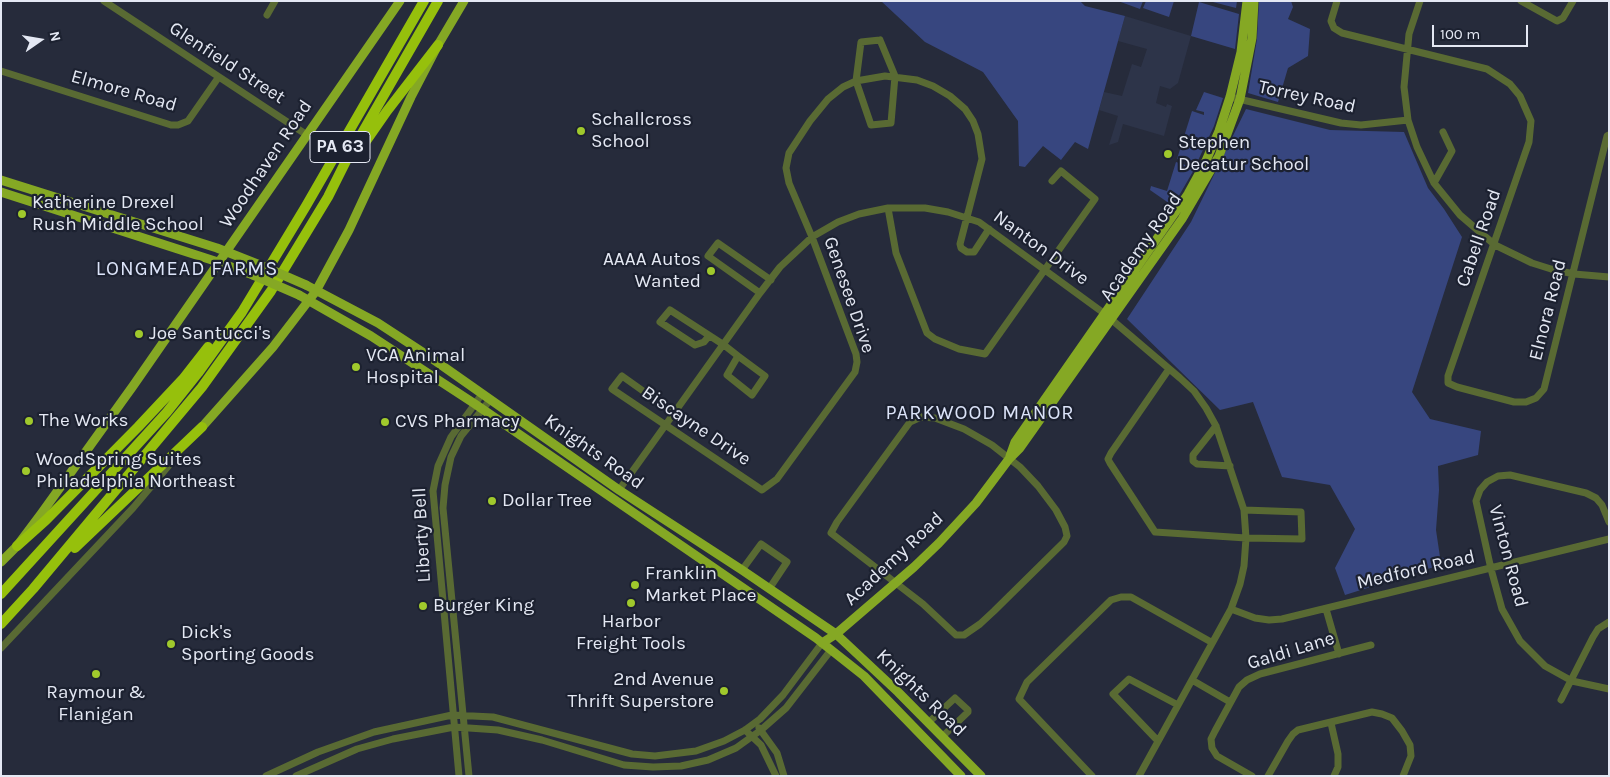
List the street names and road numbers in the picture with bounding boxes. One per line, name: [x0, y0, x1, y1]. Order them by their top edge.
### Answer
street label: Glenfield Street: [165, 17, 289, 109]
street label: Elmore Road: [68, 65, 180, 117]
street label: Torrey Road: [1256, 76, 1358, 118]
street label: Woodhaven Road: [215, 96, 317, 232]
road number: PA 63: [310, 132, 370, 162]
street label: Cabell Road: [1452, 186, 1506, 290]
street label: Academy Road: [1095, 188, 1187, 306]
street label: Nanton Drive: [989, 206, 1093, 290]
street label: Genesee Drive: [818, 234, 880, 356]
street label: Elnora Road: [1524, 257, 1572, 363]
street label: Biscayne Drive: [637, 381, 755, 471]
street label: Knights Road: [540, 409, 648, 495]
street label: Liberty Bell: [408, 487, 436, 583]
street label: Vinton Road: [1483, 502, 1533, 610]
street label: Academy Road: [840, 507, 948, 611]
street label: Medford Road: [1355, 545, 1477, 595]
street label: Galdi Lane: [1245, 627, 1337, 675]
street label: Knights Road: [871, 644, 971, 742]

